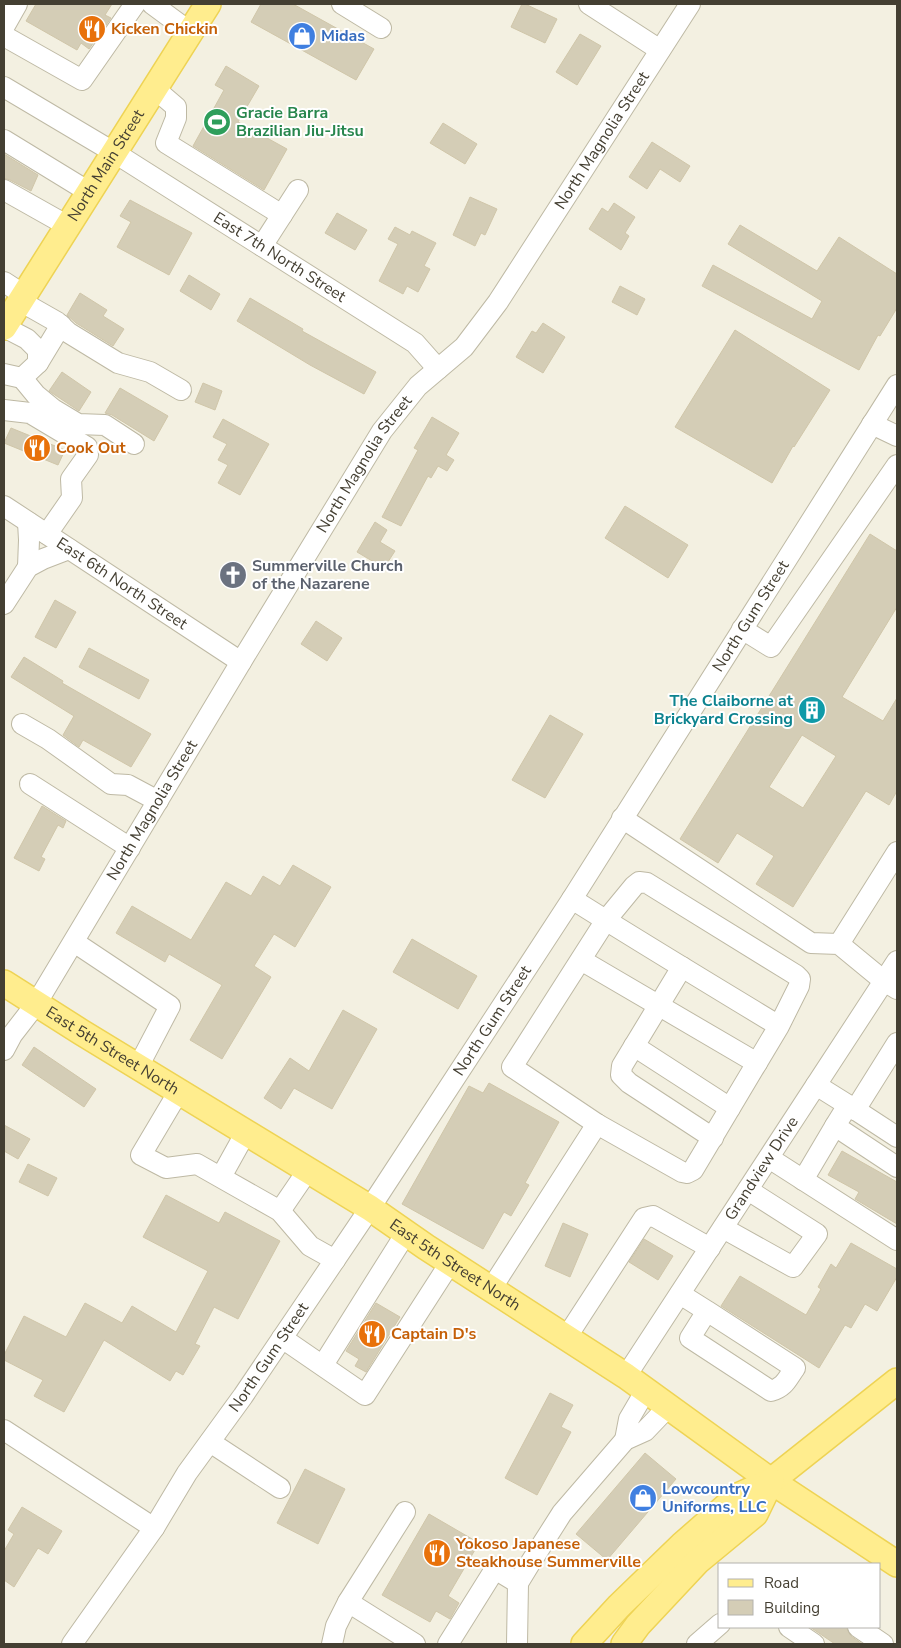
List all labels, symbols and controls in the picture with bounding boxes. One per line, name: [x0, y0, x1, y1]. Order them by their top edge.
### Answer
restaurant icon: Kicken Chickin: [77, 14, 107, 44]
place label: Kicken Chickin: [111, 18, 218, 40]
shop icon: Midas: [287, 21, 317, 51]
place label: Midas: [321, 25, 365, 47]
street label: North Magnolia Street: [549, 67, 655, 214]
place label: Gracie Barra Brazilian Jiu-Jitsu: [236, 102, 364, 142]
street label: North Main Street: [62, 105, 150, 226]
sports icon: Gracie Barra Brazilian Jiu-Jitsu: [202, 107, 232, 137]
street label: East 7th North Street: [209, 207, 350, 308]
street label: North Magnolia Street: [311, 391, 417, 537]
restaurant icon: Cook Out: [22, 433, 52, 463]
place label: Cook Out: [56, 437, 126, 459]
street label: East 6th North Street: [52, 532, 192, 635]
place label: Summerville Church of the Nazarene: [252, 555, 403, 595]
street label: North Gum Street: [707, 556, 794, 676]
church icon: Summerville Church of the Nazarene: [218, 560, 248, 590]
place label: The Claiborne at Brickyard Crossing: [654, 690, 794, 730]
building icon: The Claiborne at Brickyard Crossing: [797, 695, 827, 725]
street label: North Magnolia Street: [102, 736, 203, 885]
street label: North Gum Street: [448, 961, 537, 1080]
street label: East 5th Street North: [42, 1001, 183, 1100]
street label: Grandview Drive: [720, 1112, 804, 1225]
street label: East 5th Street North: [385, 1214, 525, 1316]
street label: North Gum Street: [224, 1298, 314, 1416]
restaurant icon: Captain D's: [357, 1319, 387, 1349]
place label: Captain D's: [391, 1323, 477, 1345]
place label: Lowcountry Uniforms, LLC: [662, 1478, 767, 1518]
shop icon: Lowcountry Uniforms, LLC: [628, 1483, 658, 1513]
place label: Yokoso Japanese Steakhouse Summerville: [455, 1533, 641, 1573]
restaurant icon: Yokoso Japanese Steakhouse Summerville: [422, 1538, 452, 1568]
legend: [718, 1563, 881, 1628]
text: Road: [764, 1573, 799, 1593]
text: Building: [764, 1598, 820, 1618]

